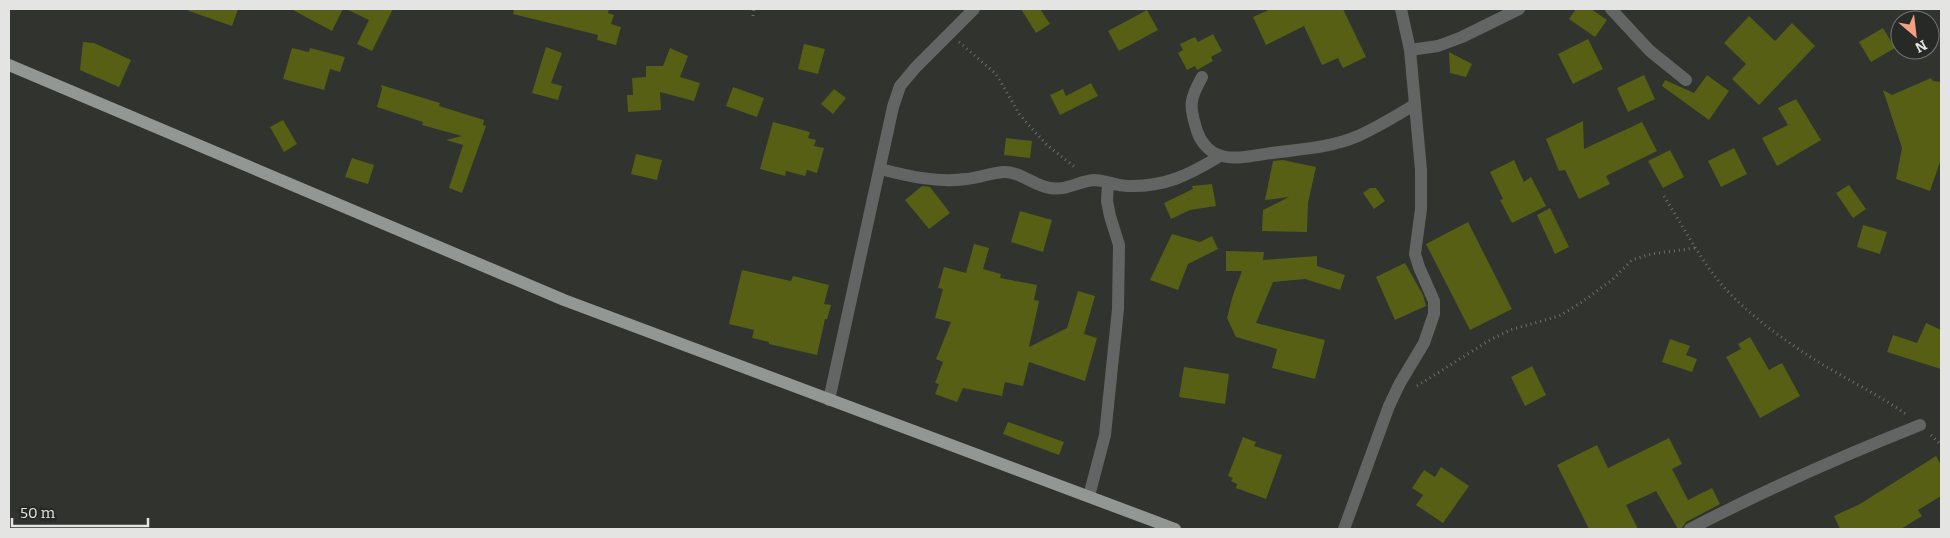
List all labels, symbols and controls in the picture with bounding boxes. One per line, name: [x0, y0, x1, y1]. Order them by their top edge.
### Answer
north arrow: [1890, 10, 1940, 60]
text: N: [1912, 36, 1930, 56]
scale bar: [12, 496, 149, 528]
text: 50 m: [20, 504, 56, 522]

